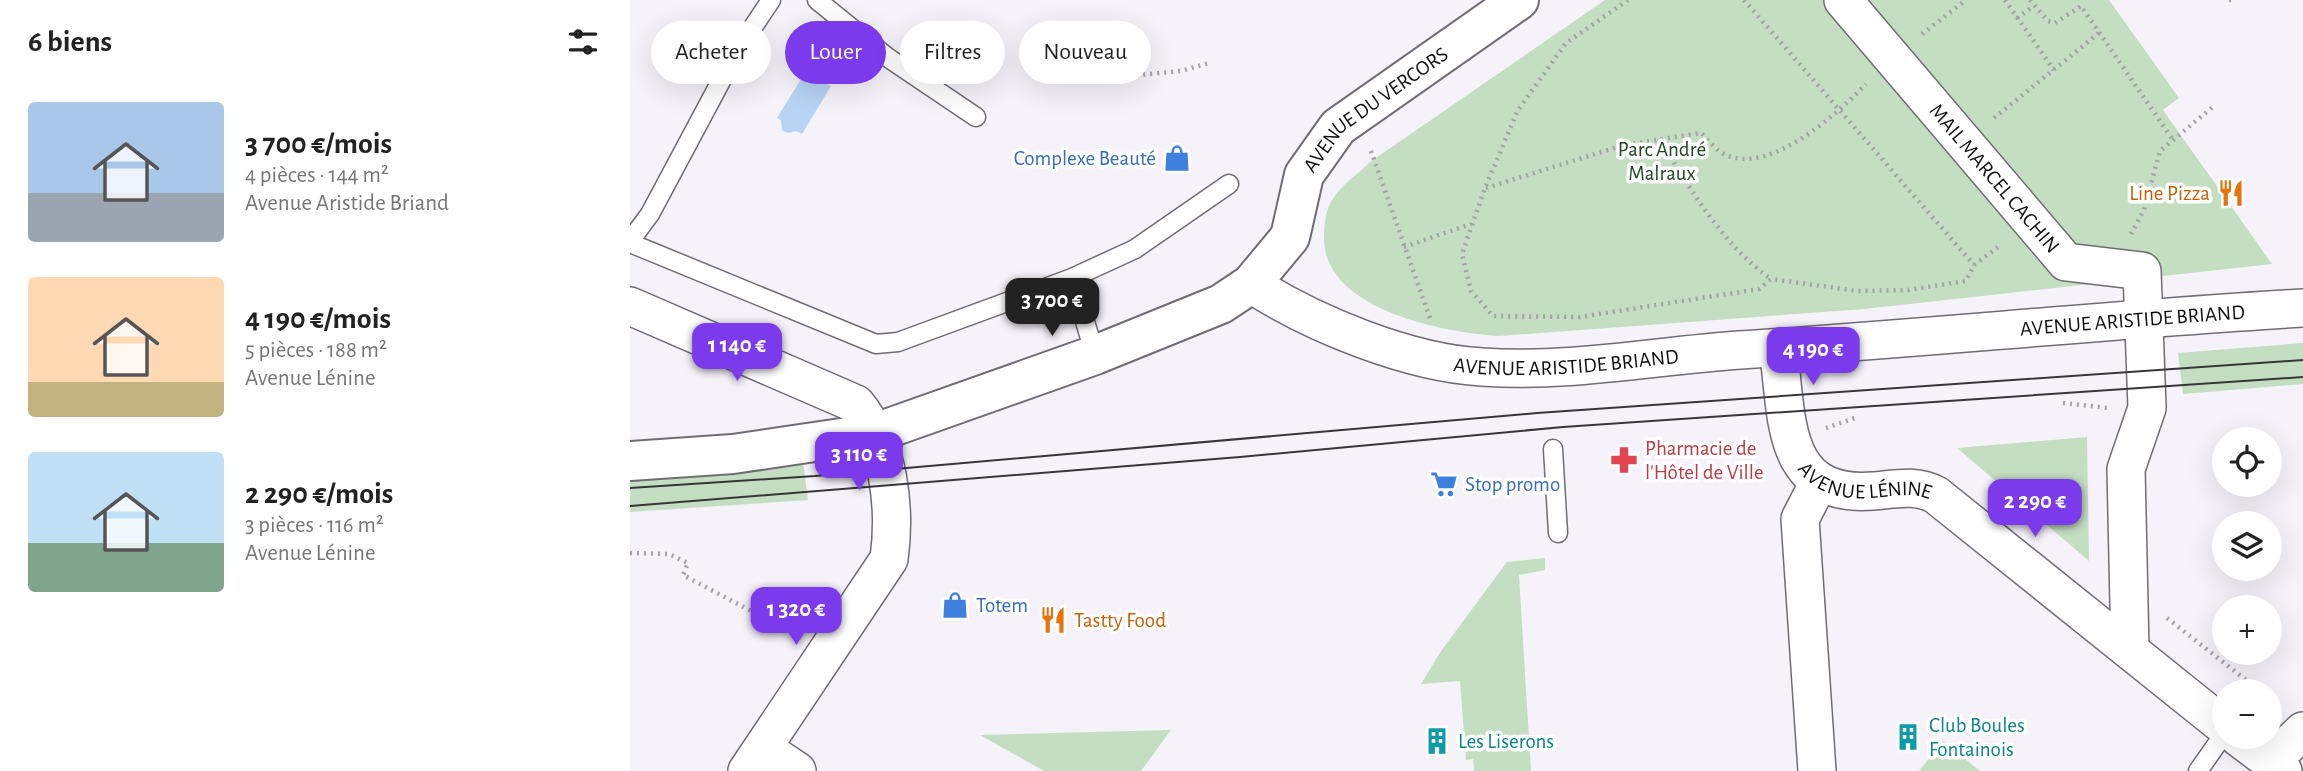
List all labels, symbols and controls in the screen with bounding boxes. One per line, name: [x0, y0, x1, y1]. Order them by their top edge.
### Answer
chip: Acheter: [651, 21, 771, 84]
chip: Louer: [785, 21, 886, 84]
chip: Filtres: [900, 21, 1005, 84]
chip: Nouveau: [1019, 21, 1151, 84]
icon: filters: [564, 23, 602, 61]
text: 6 biens: [28, 27, 112, 57]
street label: AVENUE DU VERCORS: [1299, 43, 1452, 176]
street label: MAIL MARCEL CACHIN: [1926, 100, 2064, 257]
text: 3 700 €/mois: [245, 129, 392, 159]
icon: home: [84, 130, 168, 214]
park label: Parc André Malraux: [1618, 139, 1706, 184]
shop icon: Complexe Beauté: [1162, 143, 1192, 173]
place label: Complexe Beauté: [1014, 148, 1156, 169]
text: 4 pièces · 144 m²: [245, 164, 389, 187]
restaurant icon: Line Pizza: [2216, 178, 2246, 208]
place label: Line Pizza: [2129, 183, 2210, 204]
text: Avenue Aristide Briand: [245, 192, 449, 215]
pin: 3 700 €: [987, 278, 1117, 338]
text: 3 700 €: [1021, 289, 1083, 312]
street label: AVENUE ARISTIDE BRIAND: [2019, 301, 2245, 339]
text: 4 190 €/mois: [245, 304, 391, 334]
icon: home: [84, 305, 168, 389]
pin: 1 140 €: [672, 324, 802, 383]
pin: 4 190 €: [1748, 328, 1878, 387]
text: 1 140 €: [708, 334, 766, 357]
text: 4 190 €: [1783, 338, 1843, 361]
text: 5 pièces · 188 m²: [245, 339, 387, 362]
street label: AVENUE ARISTIDE BRIAND: [1452, 345, 1680, 379]
text: Avenue Lénine: [245, 367, 376, 390]
map controls: [2212, 427, 2282, 749]
button: locate: [2212, 427, 2282, 497]
pin: 3 110 €: [794, 433, 924, 492]
place label: Pharmacie de l'Hôtel de Ville: [1645, 438, 1764, 483]
text: 3 110 €: [831, 443, 887, 466]
pharmacy icon: Pharmacie de l'Hôtel de Ville: [1609, 445, 1639, 475]
street label: AVENUE LÉNINE: [1794, 458, 1934, 502]
supermarket icon: Stop promo: [1429, 469, 1459, 499]
place label: Stop promo: [1465, 474, 1560, 495]
text: 2 290 €/mois: [245, 479, 393, 509]
icon: home: [84, 480, 168, 564]
pin: 2 290 €: [1970, 480, 2100, 539]
text: 2 290 €: [2004, 490, 2066, 513]
button: layers: [2212, 511, 2282, 581]
text: 3 pièces · 116 m²: [245, 514, 384, 537]
text: Avenue Lénine: [245, 542, 376, 565]
pin: 1 320 €: [731, 588, 861, 647]
shop icon: Totem: [940, 590, 970, 620]
place label: Totem: [976, 595, 1028, 616]
button: +: [2212, 595, 2282, 665]
text: 1 320 €: [767, 598, 825, 621]
restaurant icon: Tastty Food: [1038, 605, 1068, 635]
place label: Tastty Food: [1074, 610, 1166, 631]
button: −: [2212, 679, 2282, 749]
place label: Club Boules Fontainois: [1929, 715, 2025, 760]
building icon: Club Boules Fontainois: [1893, 722, 1923, 752]
building icon: Les Liserons: [1422, 726, 1452, 756]
place label: Les Liserons: [1458, 731, 1554, 752]

